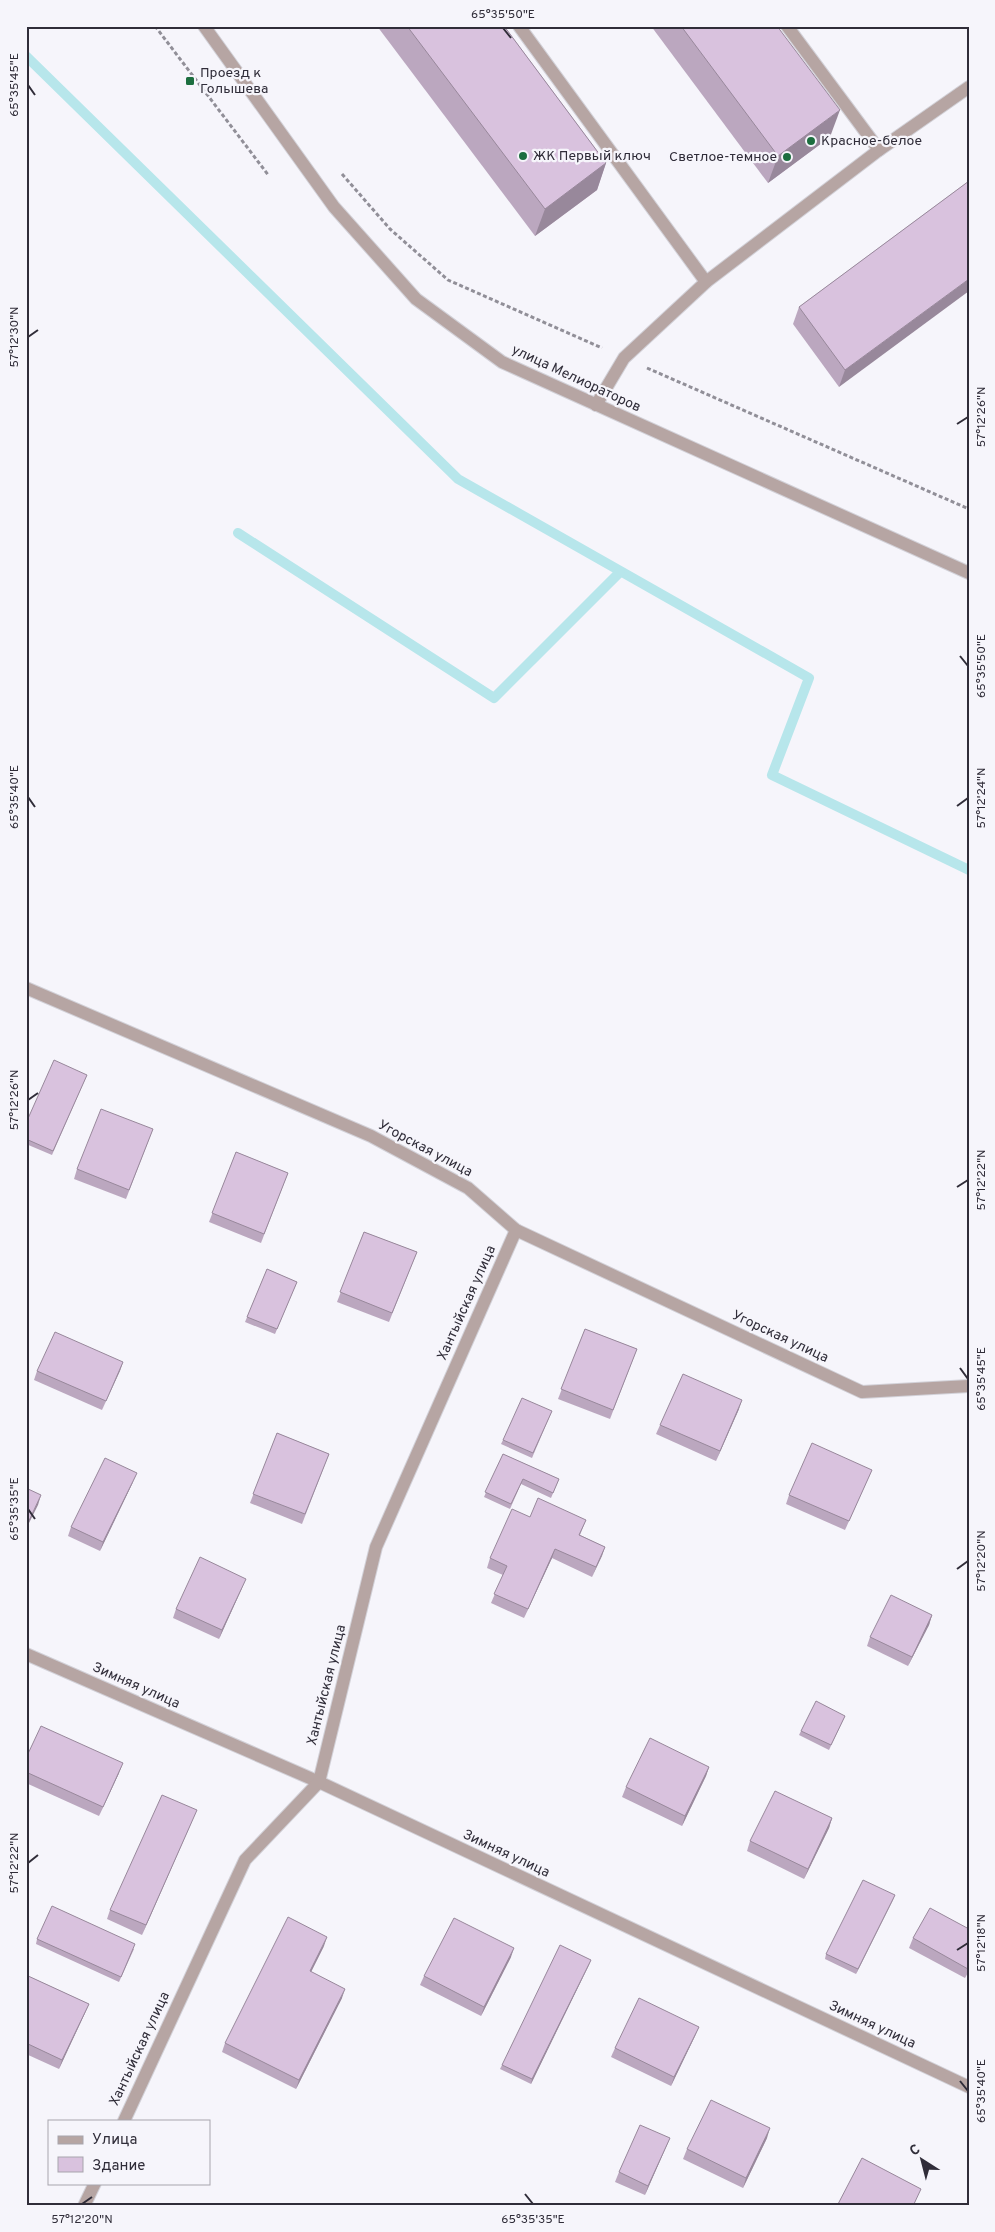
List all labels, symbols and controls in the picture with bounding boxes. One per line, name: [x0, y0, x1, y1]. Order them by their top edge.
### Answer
text: 65°35'50"E: [471, 7, 535, 23]
text: 65°35'45"E: [7, 53, 23, 117]
place label: Проезд к Голышева: [200, 65, 268, 98]
marker: Проезд к Голышева: [184, 75, 196, 87]
place label: Красное-белое: [821, 133, 922, 150]
marker: Красное-белое: [805, 135, 817, 147]
place label: ЖК Первый ключ: [533, 148, 651, 165]
place label: Светлое-темное: [669, 149, 777, 166]
marker: ЖК Первый ключ: [517, 150, 529, 162]
marker: Светлое-темное: [781, 151, 793, 163]
text: 57°12'30"N: [7, 306, 23, 368]
street label: улица Мелиораторов: [509, 342, 643, 416]
text: 57°12'26"N: [974, 387, 990, 447]
text: 65°35'50"E: [974, 634, 990, 698]
text: 65°35'40"E: [7, 765, 23, 829]
text: 57°12'24"N: [974, 768, 990, 828]
text: 57°12'26"N: [7, 1070, 23, 1130]
street label: Угорская улица: [375, 1117, 475, 1181]
text: 57°12'22"N: [974, 1150, 990, 1210]
street label: Хантыйская улица: [434, 1243, 500, 1363]
street label: Угорская улица: [729, 1307, 831, 1367]
text: 65°35'45"E: [974, 1347, 990, 1411]
text: 65°35'35"E: [7, 1477, 23, 1541]
text: 57°12'20"N: [974, 1530, 990, 1592]
street label: Хантыйская улица: [304, 1623, 350, 1747]
street label: Зимняя улица: [90, 1659, 182, 1713]
street label: Зимняя улица: [460, 1826, 552, 1882]
text: 57°12'22"N: [7, 1833, 23, 1893]
text: 57°12'18"N: [974, 1914, 990, 1972]
street label: Хантыйская улица: [106, 1989, 174, 2109]
street label: Зимняя улица: [826, 1997, 918, 2053]
text: 65°35'40"E: [974, 2059, 990, 2123]
legend: [48, 2120, 210, 2184]
text: Улица: [92, 2131, 137, 2150]
north arrow: [898, 2134, 948, 2184]
text: С: [907, 2141, 924, 2160]
text: Здание: [92, 2157, 145, 2176]
text: 57°12'20"N: [51, 2212, 113, 2228]
text: 65°35'35"E: [501, 2212, 565, 2228]

